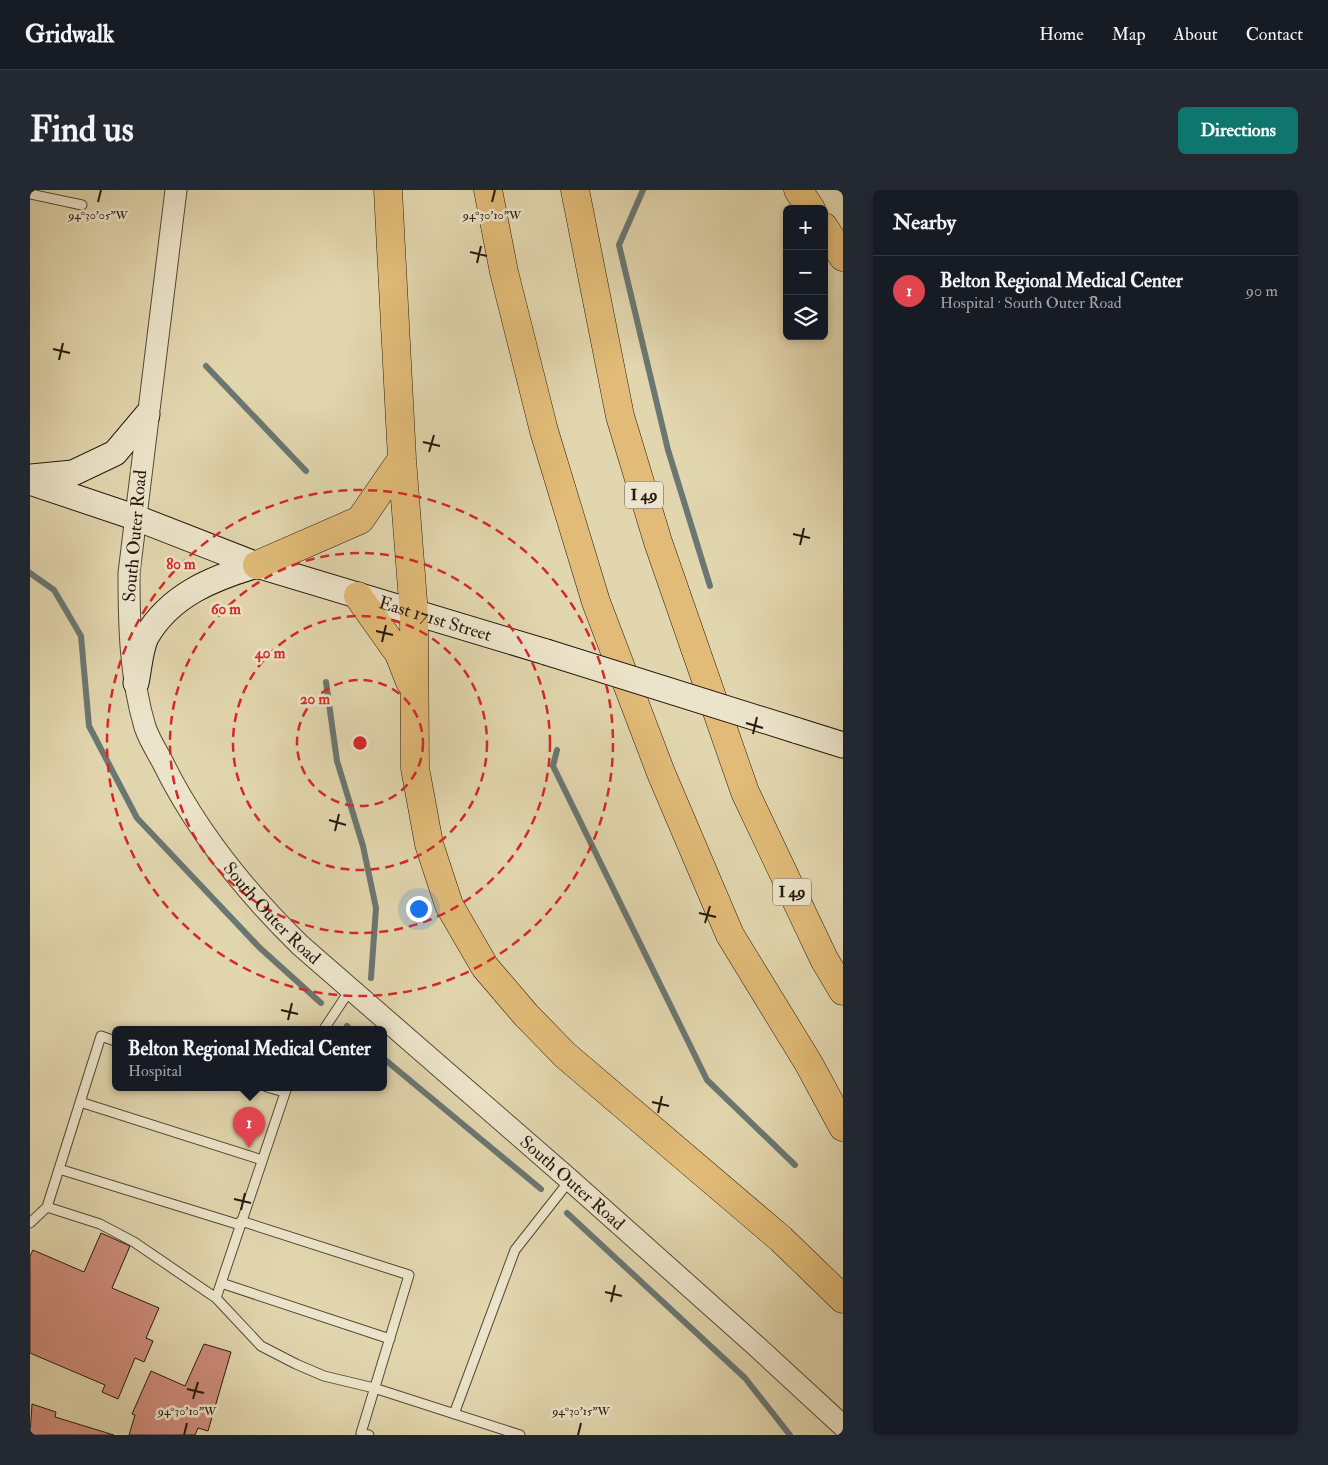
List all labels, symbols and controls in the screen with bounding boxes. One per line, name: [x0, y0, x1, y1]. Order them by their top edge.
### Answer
text: Gridwalk: [25, 19, 114, 50]
text: Home: [1039, 23, 1084, 46]
text: Map: [1112, 23, 1146, 46]
text: About: [1174, 23, 1218, 46]
text: Contact: [1246, 23, 1303, 46]
button: Directions: [1178, 107, 1298, 154]
text: Find us: [30, 108, 134, 152]
map controls: [783, 205, 828, 340]
button: +: [783, 205, 828, 250]
text: 94°30'05"W: [67, 208, 129, 223]
text: 94°30'10"W: [462, 208, 522, 223]
text: Nearby: [893, 209, 956, 236]
button: −: [783, 250, 828, 295]
text: Belton Regional Medical Center: [940, 269, 1183, 293]
text: 1: [906, 281, 912, 301]
text: 90 m: [1246, 281, 1278, 301]
text: Hospital · South Outer Road: [940, 293, 1122, 313]
button: layers: [783, 295, 828, 340]
street label: South Outer Road: [118, 469, 152, 603]
road number: I 49: [625, 482, 663, 508]
text: 80 m: [166, 555, 196, 574]
street label: East 171st Street: [376, 591, 495, 647]
text: 60 m: [211, 600, 241, 619]
text: 40 m: [254, 644, 286, 663]
text: 20 m: [300, 690, 330, 709]
centre of rings: [351, 734, 369, 752]
street label: South Outer Road: [218, 857, 326, 969]
road number: I 49: [773, 879, 811, 906]
your location: [406, 896, 432, 922]
popup: [112, 1026, 387, 1091]
text: Belton Regional Medical Center: [128, 1037, 371, 1061]
text: Hospital: [128, 1061, 182, 1081]
pin: 1: [233, 1107, 265, 1148]
street label: South Outer Road: [515, 1130, 630, 1235]
text: 94°30'10"W: [157, 1404, 217, 1419]
text: 94°30'15"W: [551, 1404, 611, 1419]

